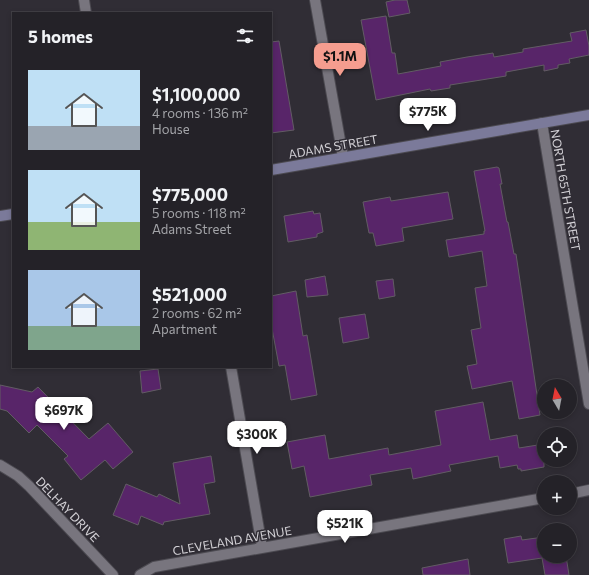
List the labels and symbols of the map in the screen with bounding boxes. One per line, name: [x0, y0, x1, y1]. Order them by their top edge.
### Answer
pin: $1.1M: [312, 43, 368, 77]
pin: $775K: [400, 98, 456, 132]
street label: NORTH 65TH STREET: [548, 128, 584, 252]
street label: ADAMS STREET: [287, 131, 379, 161]
north arrow: [537, 379, 577, 419]
pin: $697K: [36, 397, 92, 431]
pin: $300K: [229, 421, 285, 455]
street label: DELHAY DRIVE: [34, 474, 102, 544]
pin: $521K: [317, 510, 373, 544]
street label: CLEVELAND AVENUE: [171, 523, 293, 557]

